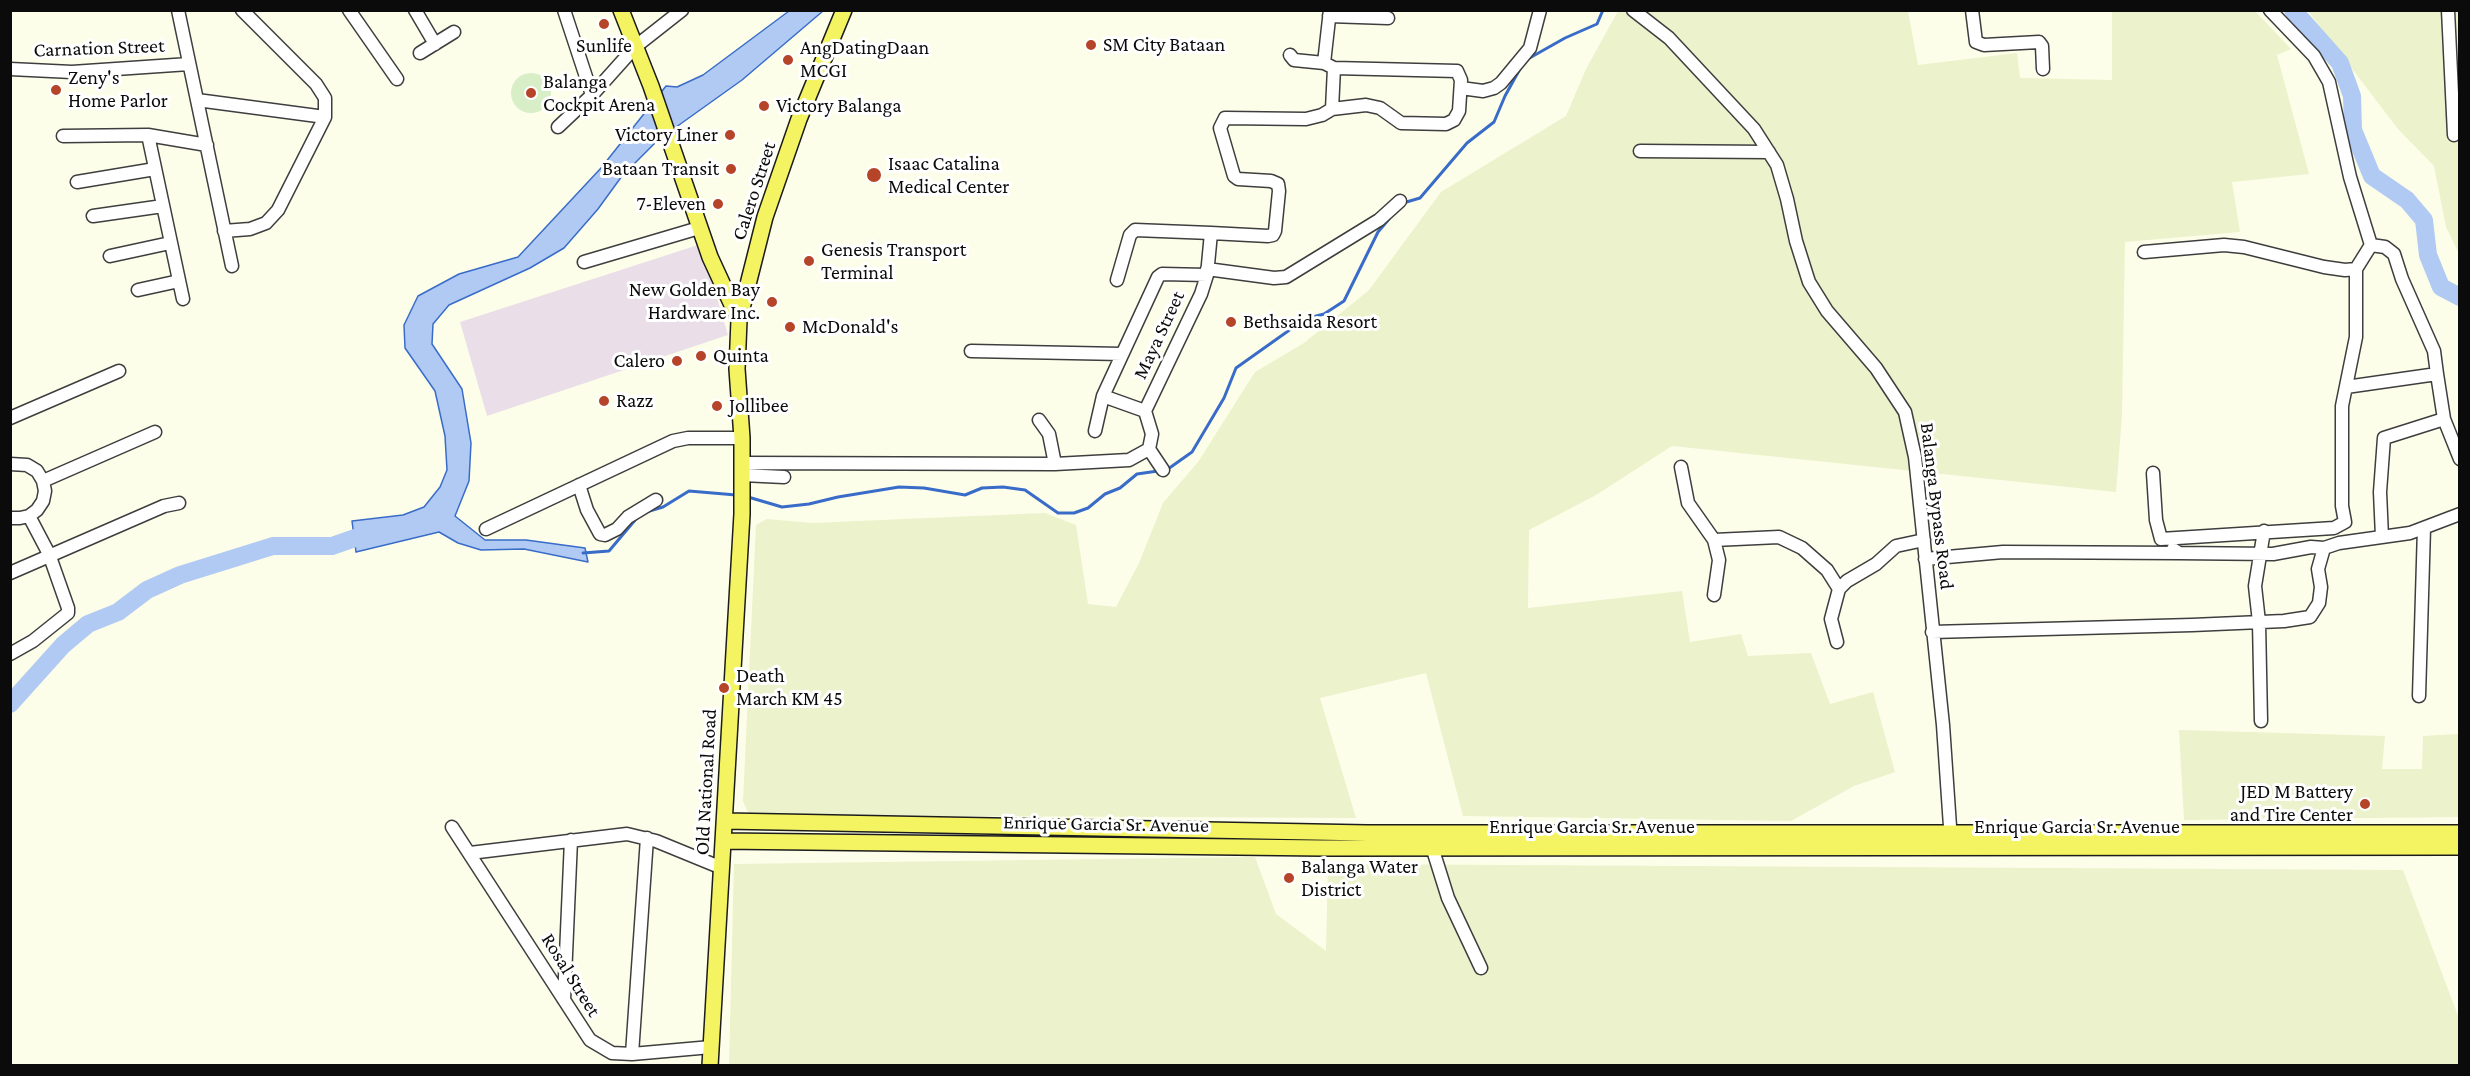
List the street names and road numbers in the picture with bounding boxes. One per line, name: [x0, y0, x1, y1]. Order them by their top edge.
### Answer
street label: Carnation Street: [33, 34, 165, 62]
street label: Calero Street: [727, 139, 781, 243]
street label: Maya Street: [1128, 287, 1190, 383]
street label: Balanga Bypass Road: [1915, 421, 1959, 591]
street label: Old National Road: [690, 708, 722, 856]
street label: Enrique Garcia Sr. Avenue: [1003, 810, 1209, 838]
street label: Enrique Garcia Sr. Avenue: [1489, 815, 1695, 839]
street label: Enrique Garcia Sr. Avenue: [1974, 815, 2180, 839]
street label: Rosal Street: [536, 929, 606, 1021]

